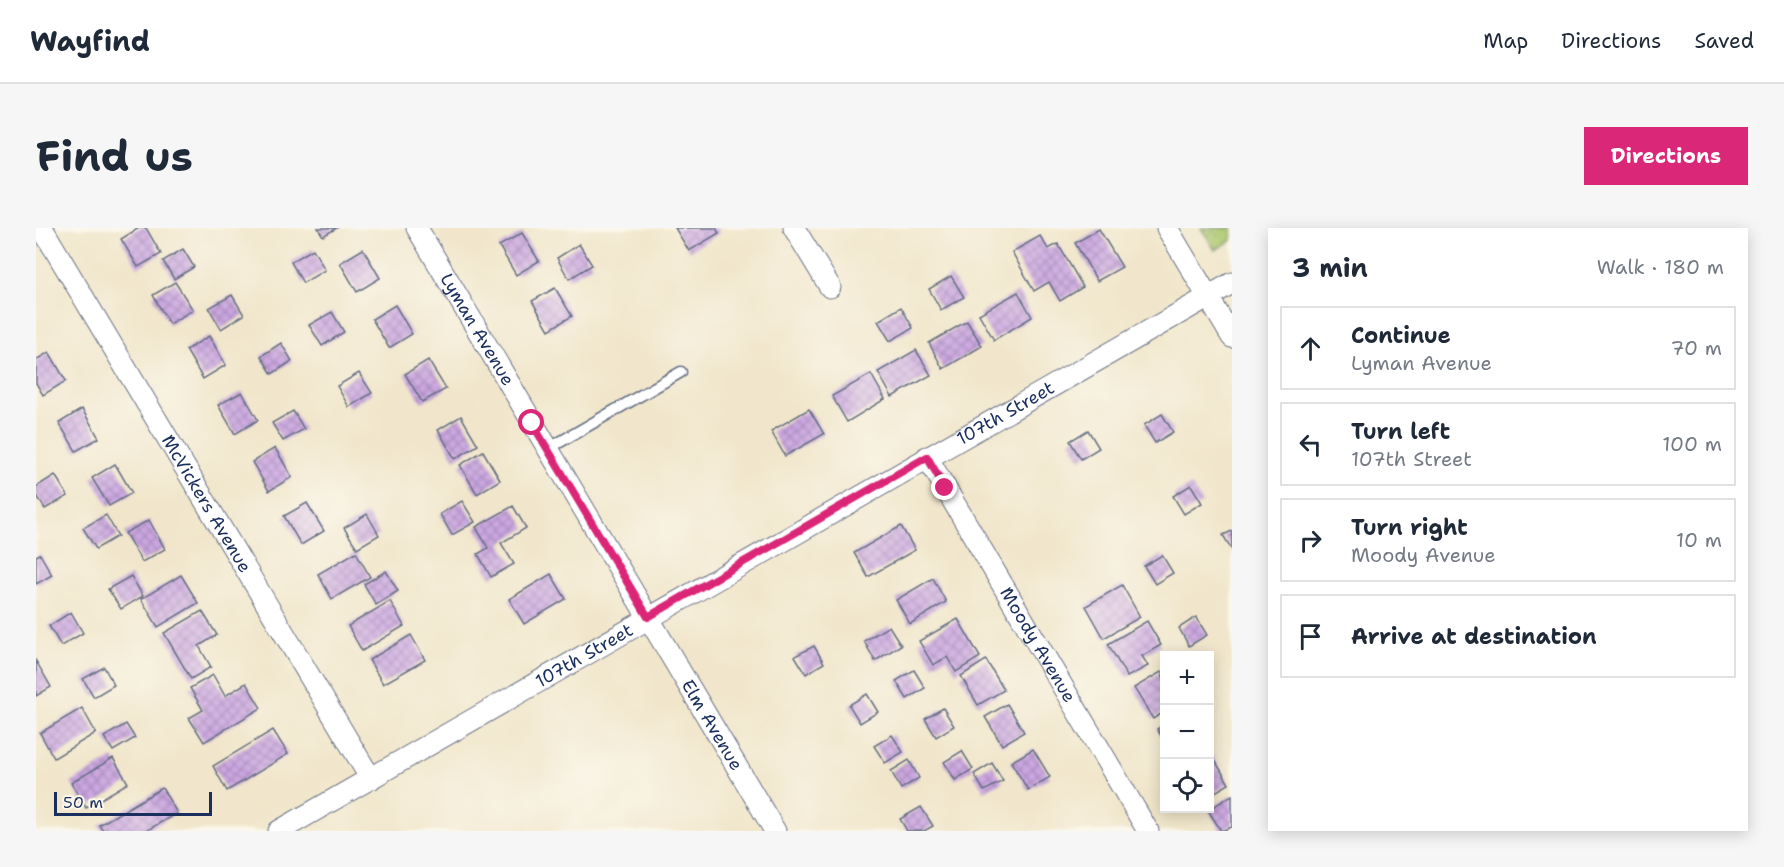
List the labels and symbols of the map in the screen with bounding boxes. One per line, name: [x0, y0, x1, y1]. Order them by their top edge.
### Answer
street label: Lyman Avenue: [435, 269, 520, 390]
street label: 107th Street: [952, 376, 1059, 451]
route start: [518, 409, 544, 435]
street label: McVickers Avenue: [156, 430, 257, 577]
route end: [931, 474, 957, 500]
street label: Moody Avenue: [994, 583, 1081, 707]
street label: 107th Street: [531, 618, 637, 693]
street label: Elm Avenue: [676, 675, 748, 775]
scale bar: [54, 789, 212, 816]

